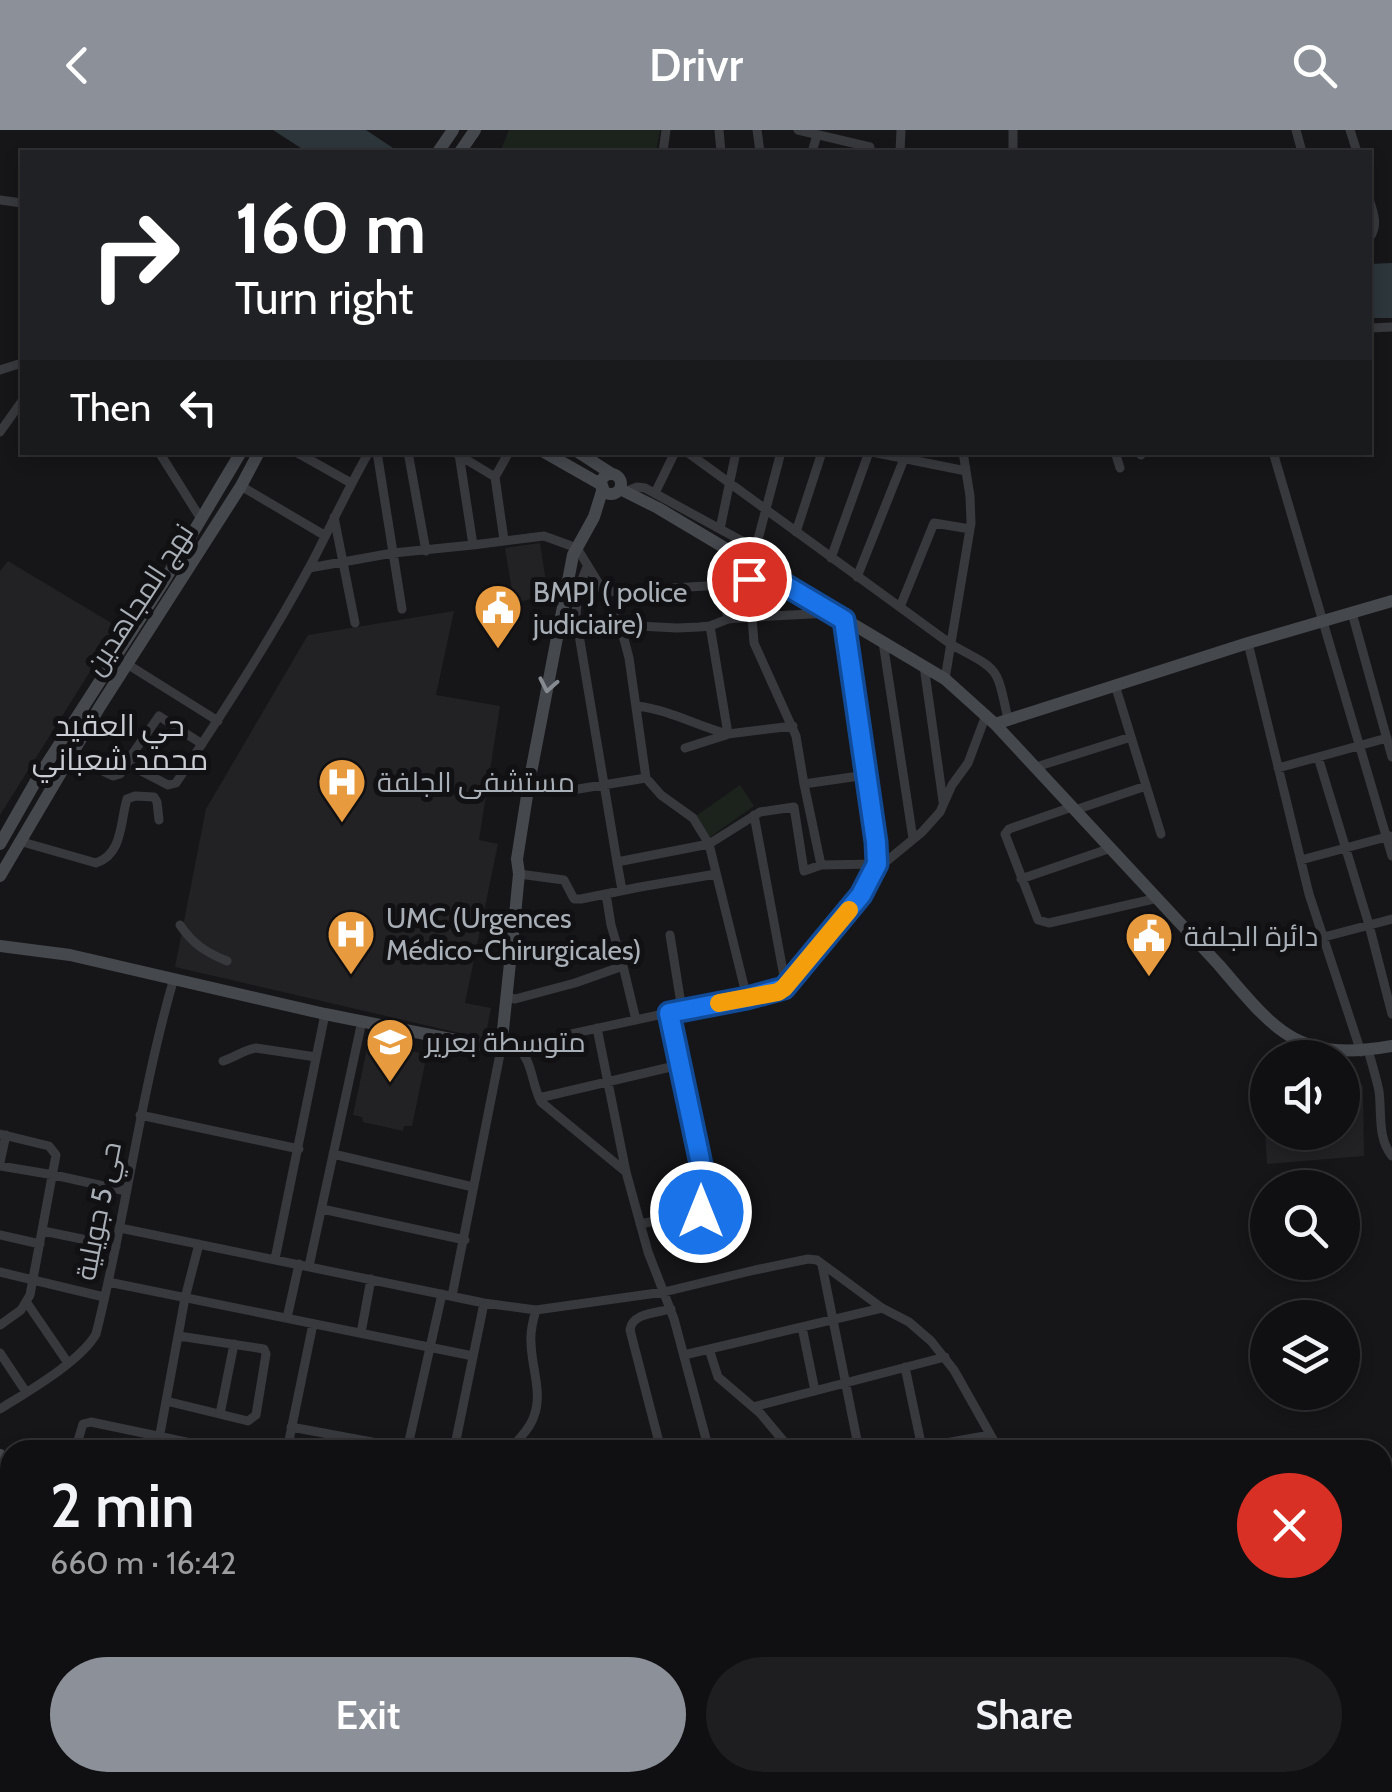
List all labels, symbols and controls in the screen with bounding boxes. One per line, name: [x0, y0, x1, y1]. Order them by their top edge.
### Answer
icon: back: [50, 38, 105, 93]
text: Drivr: [649, 38, 743, 92]
icon: search: [1287, 38, 1342, 93]
text: 160 m: [235, 185, 426, 271]
icon: right: [70, 190, 200, 320]
text: Turn right: [235, 271, 414, 325]
icon: left: [171, 380, 226, 435]
text: Then: [70, 384, 151, 431]
street label: نهج المجاهدين: [78, 517, 202, 682]
pin: [707, 537, 792, 622]
icon: arrive: [722, 552, 777, 607]
place label: BMPJ ( police judiciaire): [532, 575, 687, 641]
public building icon: BMPJ ( police judiciaire): [472, 582, 524, 650]
one-way arrow: [538, 677, 559, 693]
district label: حي العقيد محمد شعباني: [32, 707, 208, 783]
hospital icon: مستشفى الجلفة: [316, 756, 368, 824]
place label: مستشفى الجلفة: [377, 765, 575, 799]
place label: UMC (Urgences Médico-Chirurgicales): [386, 901, 642, 967]
hospital icon: UMC (Urgences Médico-Chirurgicales): [325, 908, 377, 976]
public building icon: دائرة الجلفة: [1123, 910, 1175, 978]
place label: دائرة الجلفة: [1184, 919, 1318, 953]
school or university icon: متوسطة بعرير: [364, 1016, 416, 1084]
place label: متوسطة بعرير: [423, 1025, 586, 1059]
map controls: [1250, 1040, 1360, 1410]
button: sound: [1250, 1040, 1360, 1150]
street label: حي 5 جويلية: [68, 1139, 133, 1284]
position arrow: [649, 1160, 753, 1264]
button: search: [1250, 1170, 1360, 1280]
button: layers: [1250, 1300, 1360, 1410]
text: 2 min: [50, 1469, 195, 1542]
button: close: [1237, 1473, 1342, 1578]
text: 660 m · 16:42: [50, 1543, 237, 1582]
button: Exit: [50, 1657, 686, 1772]
button: Share: [706, 1657, 1342, 1772]

